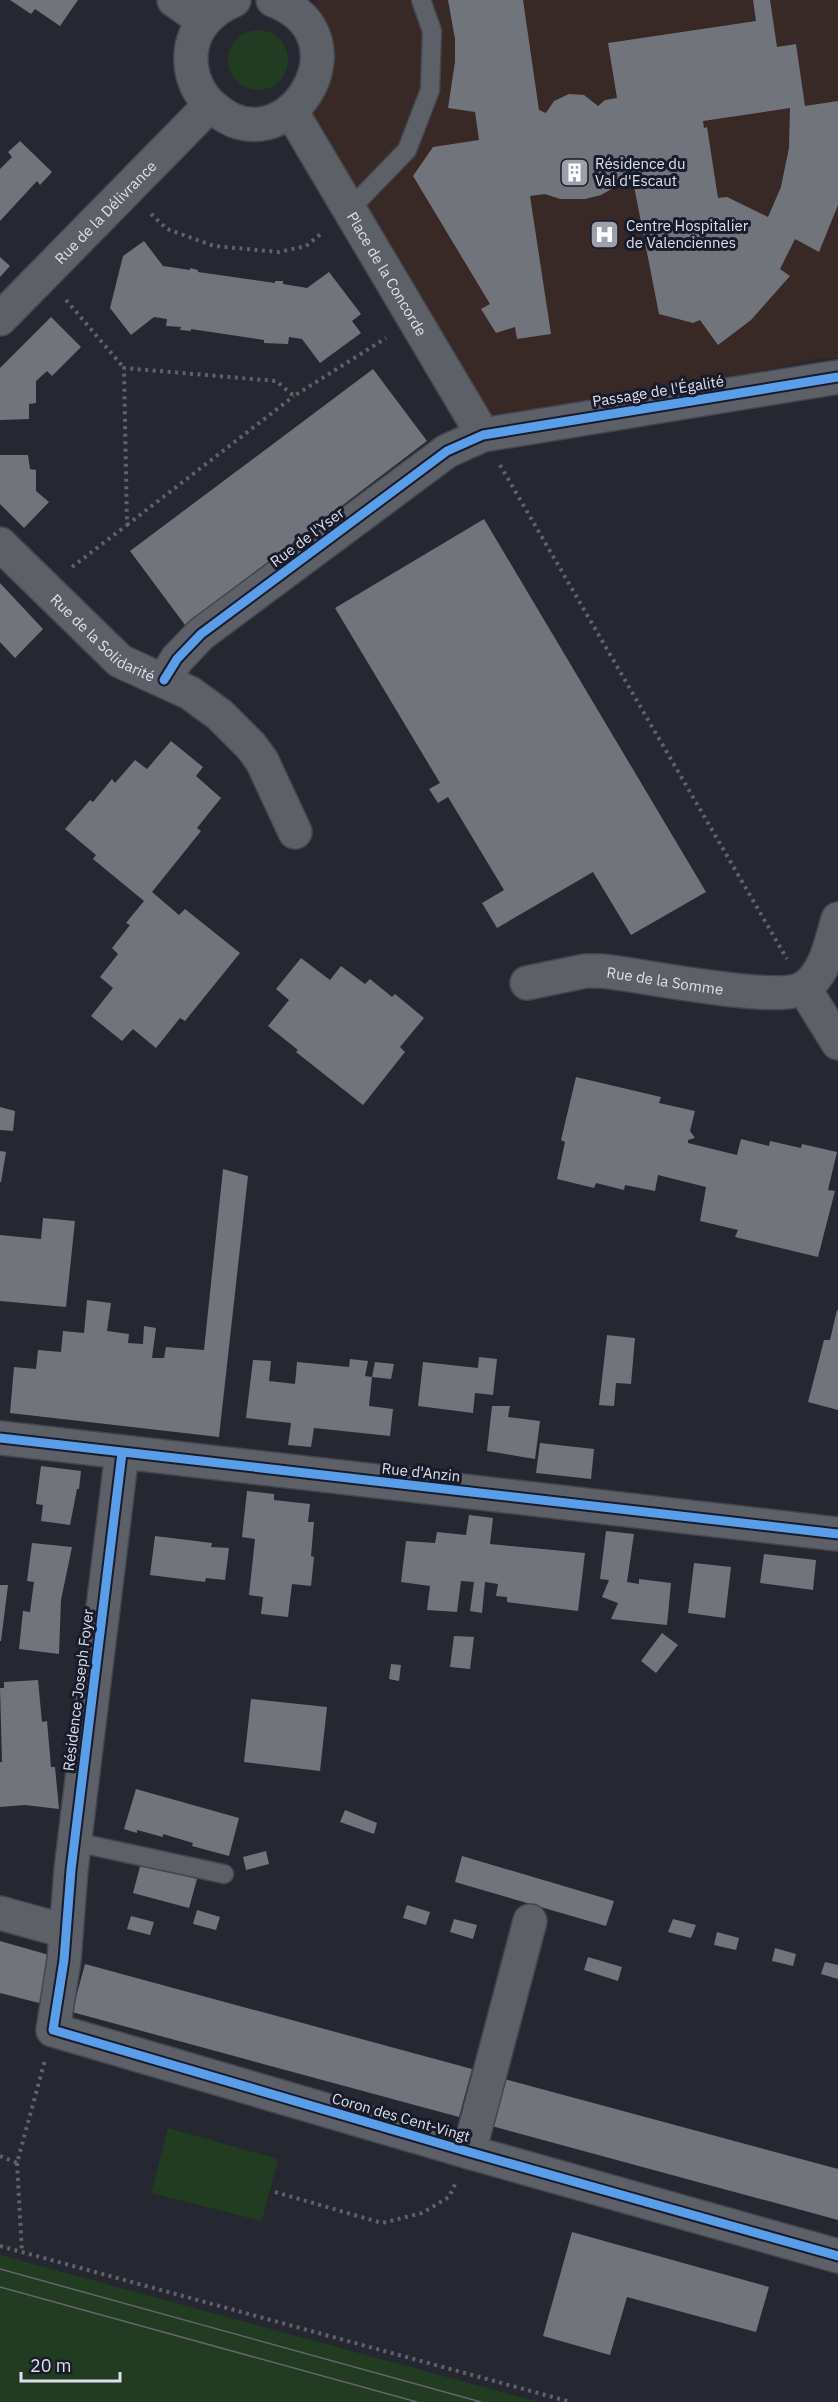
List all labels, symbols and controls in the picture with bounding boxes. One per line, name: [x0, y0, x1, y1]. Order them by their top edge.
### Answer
place label: Résidence du Val d'Escaut: [595, 154, 686, 190]
street label: Rue de la Délivrance: [50, 156, 160, 268]
building icon: Résidence du Val d'Escaut: [558, 156, 590, 188]
street label: Place de la Concorde: [343, 208, 432, 339]
place label: Centre Hospitalier de Valenciennes: [626, 216, 749, 252]
hospital icon: Centre Hospitalier de Valenciennes: [589, 218, 621, 250]
street label: Passage de l'Égalité: [591, 371, 725, 411]
street label: Rue de l'Yser: [266, 503, 348, 571]
street label: Rue de la Solidarité: [47, 589, 158, 685]
street label: Rue de la Somme: [605, 962, 725, 998]
street label: Rue d'Anzin: [381, 1458, 461, 1486]
street label: Résidence Joseph Foyer: [59, 1607, 97, 1772]
street label: Coron des Cent-Vingt: [330, 2088, 472, 2146]
scale bar: [21, 2345, 120, 2383]
text: 20 m: [30, 2354, 72, 2377]

